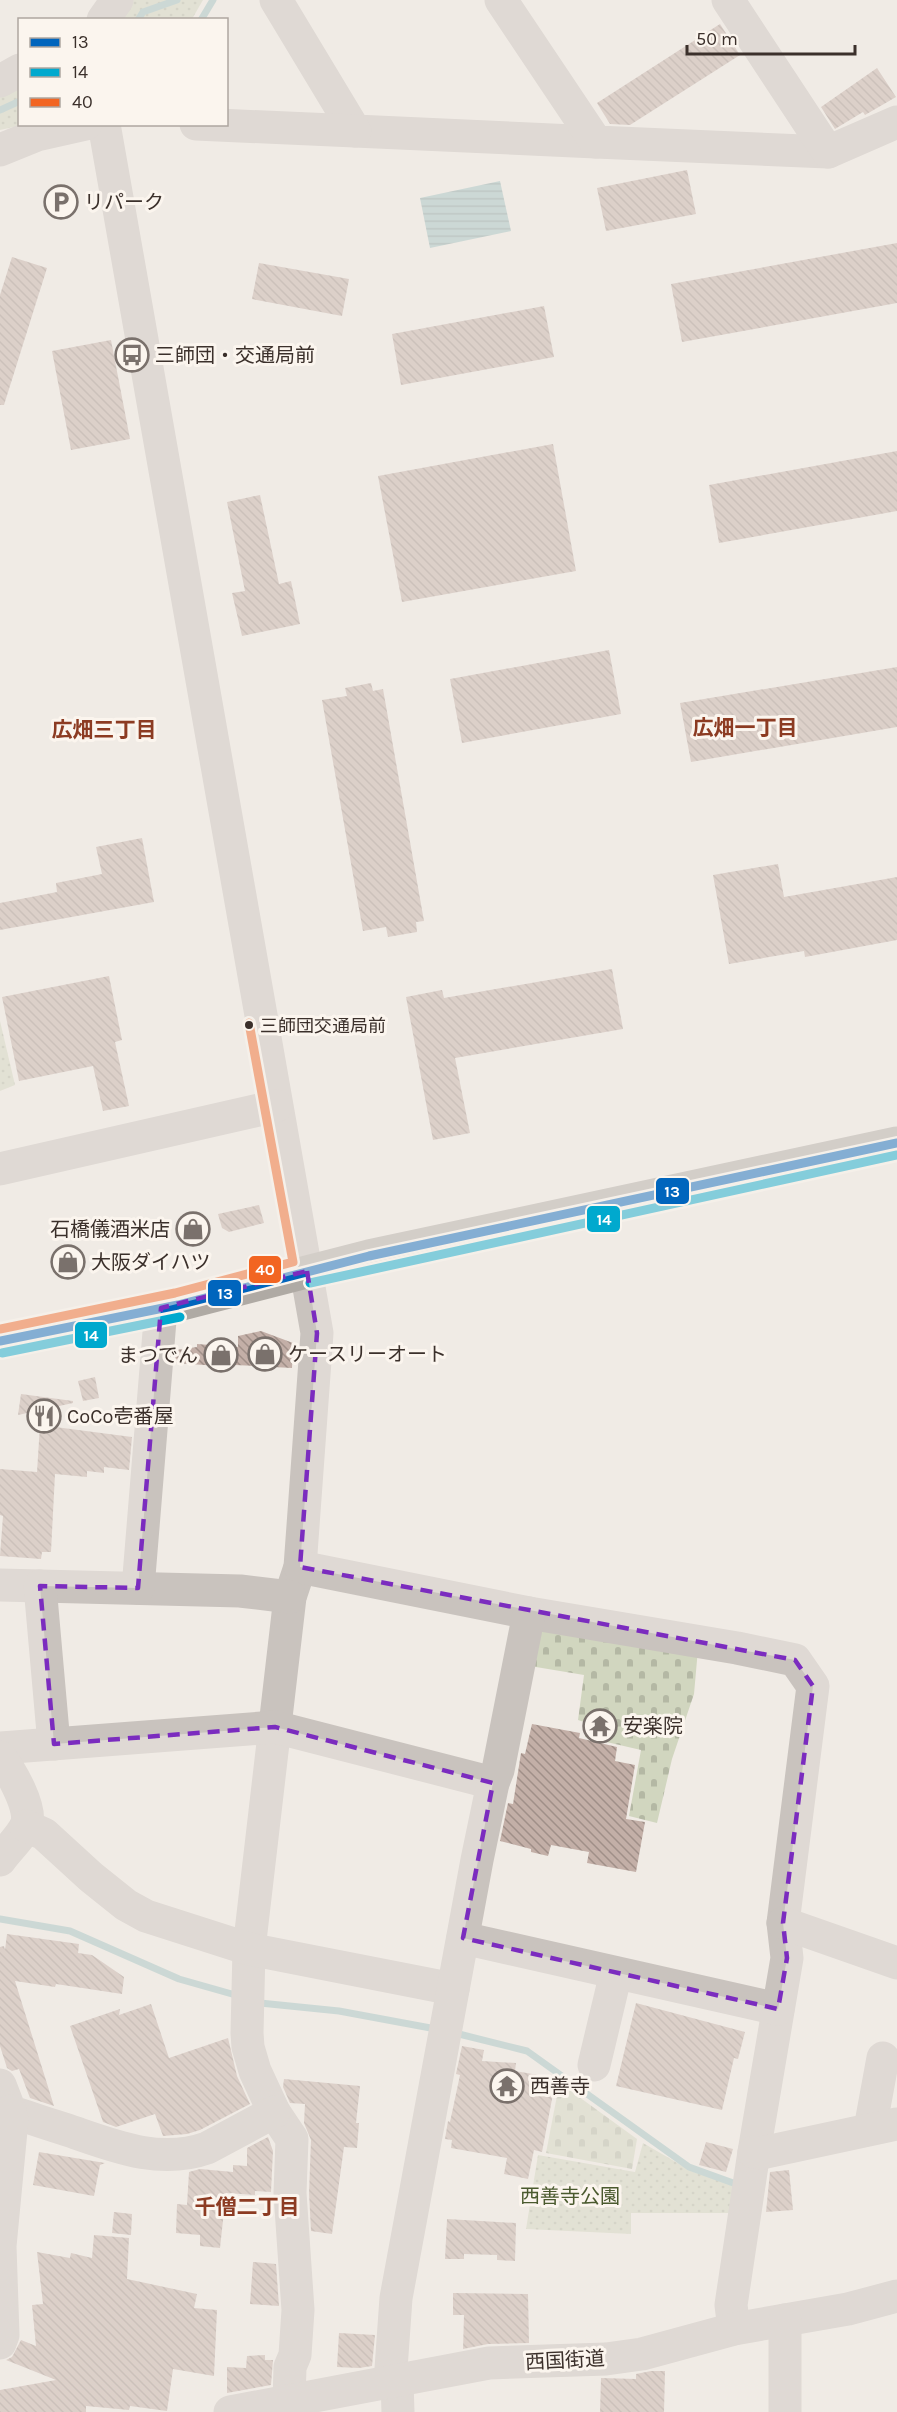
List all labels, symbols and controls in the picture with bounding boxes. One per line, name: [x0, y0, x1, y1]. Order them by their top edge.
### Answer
legend: [18, 18, 228, 126]
scale bar: [687, 18, 855, 56]
text: 50 m: [696, 28, 738, 50]
text: 13: [72, 31, 89, 53]
text: 14: [72, 61, 88, 83]
text: 40: [72, 91, 93, 113]
parking icon: リパーク: [43, 184, 79, 220]
place label: リパーク: [84, 191, 164, 214]
bus stop icon: 三師団・交通局前: [114, 337, 150, 373]
place label: 三師団・交通局前: [155, 344, 315, 367]
district label: 広畑一丁目: [693, 716, 798, 740]
district label: 広畑三丁目: [52, 718, 157, 742]
place label: 三師団交通局前: [260, 1015, 386, 1037]
marker: 三師団交通局前: [243, 1019, 255, 1031]
line badge: 13: [655, 1177, 690, 1205]
text: 13: [664, 1182, 680, 1201]
line badge: 14: [586, 1205, 621, 1233]
text: 14: [596, 1210, 612, 1229]
shop icon: 石橋儀酒米店: [175, 1211, 211, 1247]
place label: 石橋儀酒米店: [50, 1218, 170, 1241]
shop icon: 大阪ダイハツ: [50, 1244, 86, 1280]
place label: 大阪ダイハツ: [91, 1251, 211, 1274]
line badge: 40: [248, 1255, 282, 1284]
text: 40: [255, 1260, 275, 1279]
line badge: 13: [207, 1279, 242, 1307]
text: 13: [217, 1284, 233, 1303]
line badge: 14: [74, 1321, 108, 1349]
text: 14: [83, 1326, 99, 1345]
shop icon: ケースリーオート: [247, 1336, 283, 1372]
shop icon: まつでん: [203, 1337, 239, 1373]
place label: ケースリーオート: [288, 1343, 447, 1366]
place label: まつでん: [118, 1344, 198, 1367]
restaurant icon: CoCo壱番屋: [26, 1398, 62, 1434]
place label: CoCo壱番屋: [67, 1405, 173, 1428]
temple icon: 安楽院: [582, 1708, 618, 1744]
place label: 安楽院: [623, 1715, 683, 1738]
temple icon: 西善寺: [489, 2068, 525, 2104]
place label: 西善寺: [530, 2075, 590, 2098]
park label: 西善寺公園: [520, 2185, 620, 2208]
district label: 千僧二丁目: [195, 2195, 300, 2219]
street label: 西国街道: [524, 2347, 606, 2374]

